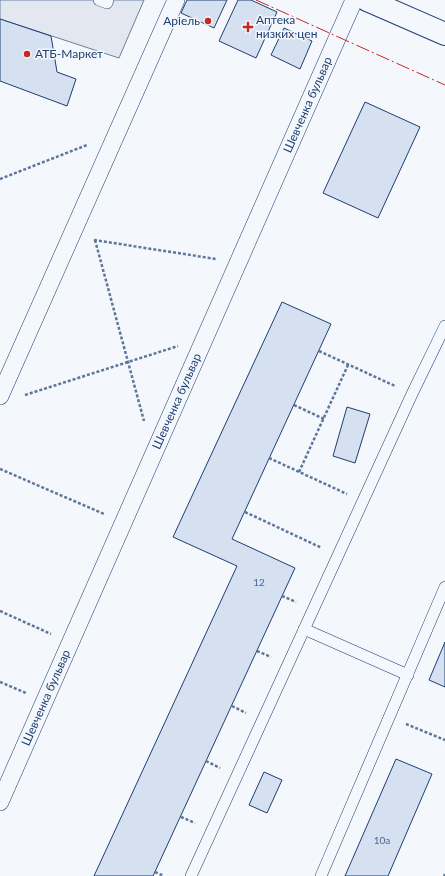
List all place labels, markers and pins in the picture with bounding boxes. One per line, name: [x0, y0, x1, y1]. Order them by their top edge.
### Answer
place label: Аптека низких цен: [256, 12, 317, 41]
place label: Аріель: [163, 13, 200, 28]
marker: Аріель: [203, 16, 213, 26]
marker: Аптека низких цен: [243, 22, 253, 32]
place label: АТБ-Маркет: [35, 46, 103, 61]
marker: АТБ-Маркет: [22, 49, 32, 59]

